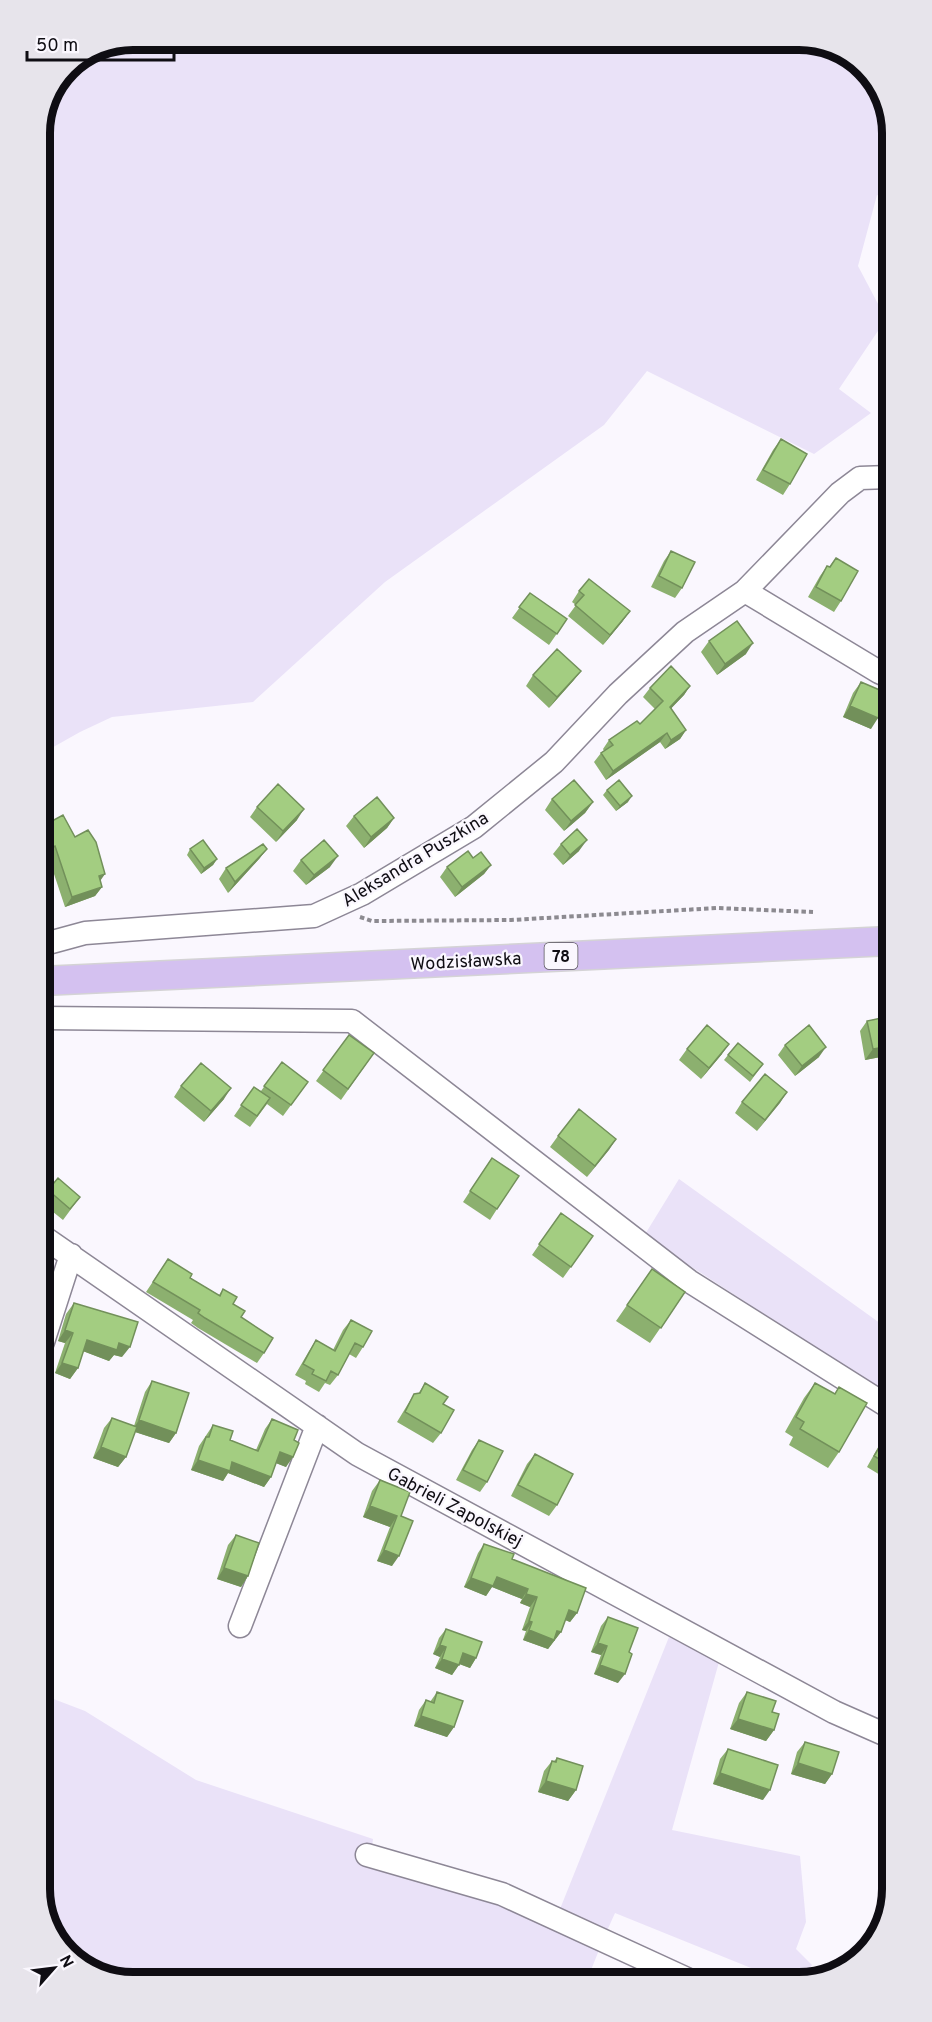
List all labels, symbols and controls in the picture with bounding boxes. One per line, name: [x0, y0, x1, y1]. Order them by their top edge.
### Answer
scale bar: [27, 24, 174, 62]
text: 50 m: [36, 35, 78, 58]
street label: Aleksandra Puszkina: [338, 807, 493, 913]
road number: 78: [544, 943, 578, 969]
street label: Wodzisławska: [410, 948, 522, 977]
street label: Gabrieli Zapolskiej: [383, 1463, 526, 1554]
north arrow: [24, 1938, 84, 1998]
text: N: [54, 1952, 77, 1972]

